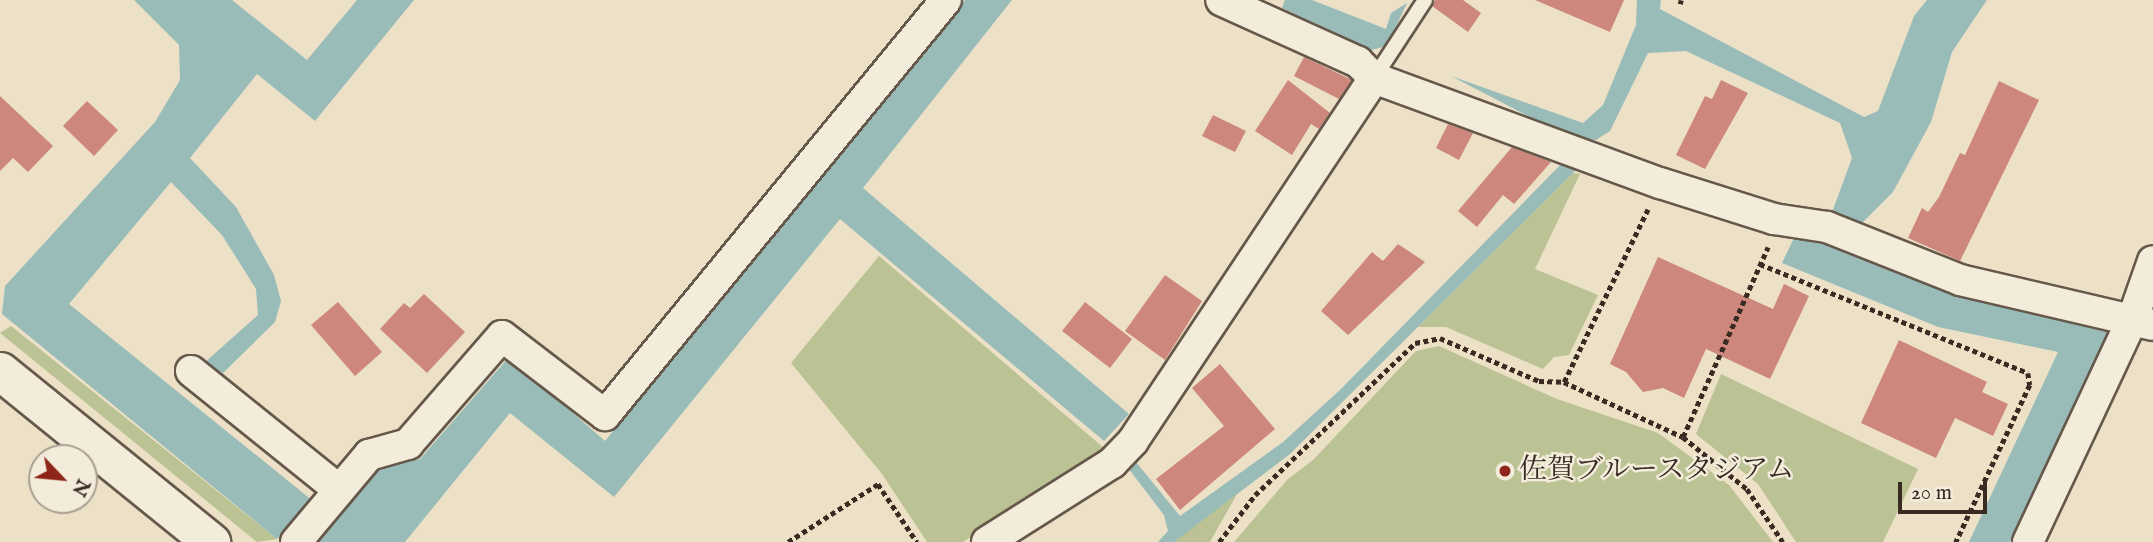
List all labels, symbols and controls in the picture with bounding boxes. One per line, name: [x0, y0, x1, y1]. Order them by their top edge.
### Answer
north arrow: [28, 444, 98, 514]
place label: 佐賀ブルースタジアム: [1519, 454, 1799, 488]
marker: 佐賀ブルースタジアム: [1497, 463, 1513, 479]
scale bar: [1901, 468, 1990, 512]
text: N: [66, 475, 94, 500]
text: 20 m: [1911, 480, 1952, 507]

